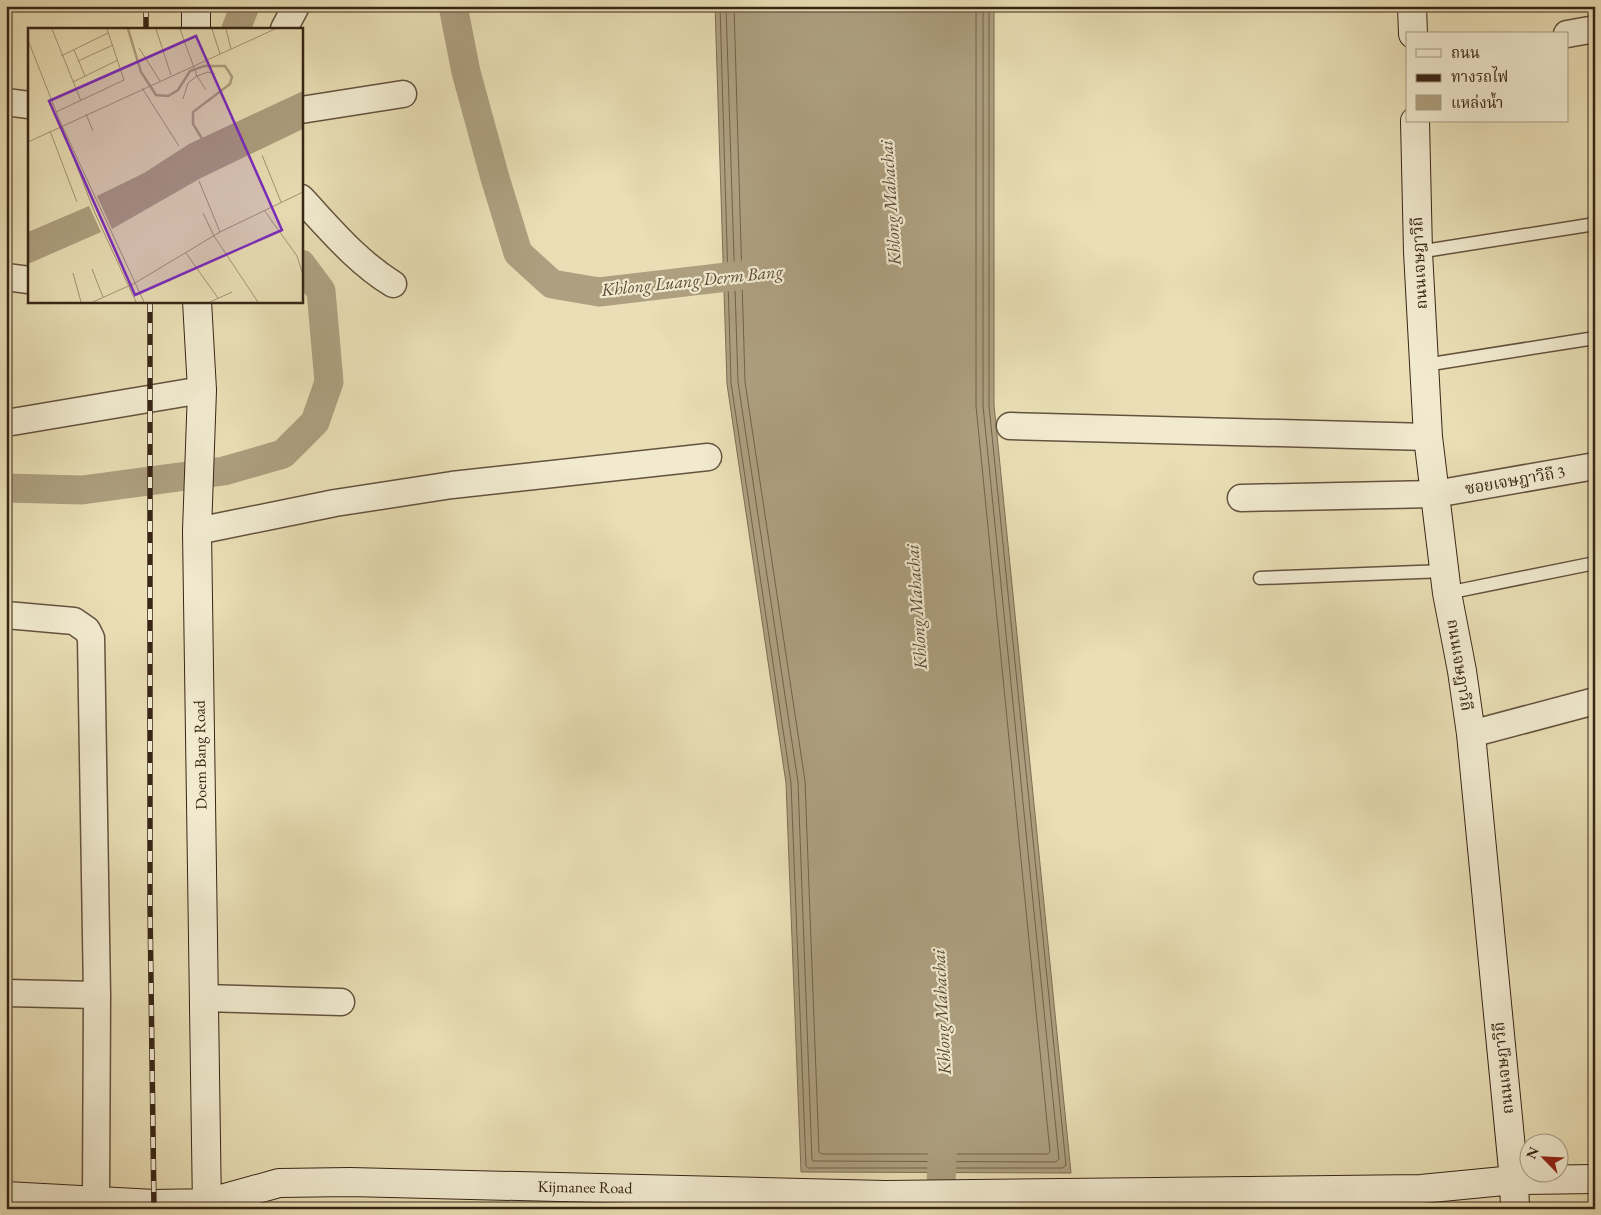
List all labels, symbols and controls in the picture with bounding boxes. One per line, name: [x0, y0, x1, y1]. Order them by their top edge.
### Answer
inset map: [28, 28, 302, 302]
legend: [1406, 32, 1568, 122]
text: ถนน: [1451, 43, 1480, 62]
text: ทางรถไฟ: [1451, 66, 1508, 86]
text: แหล่งน้ำ: [1451, 92, 1503, 112]
water label: Khlong Mahachai: [874, 139, 907, 267]
street label: ถนนเจษฎาวิถี: [1406, 216, 1432, 310]
water label: Khlong Luang Derm Bang: [599, 259, 785, 302]
street label: ซอยเจษฎาวิถี 3: [1463, 461, 1567, 499]
water label: Khlong Mahachai: [900, 543, 933, 671]
street label: ถนนเจษฎาวิถี: [1442, 618, 1478, 712]
street label: Doem Bang Road: [189, 699, 211, 810]
water label: Khlong Mahachai: [926, 948, 957, 1076]
street label: ถนนเจษฎาวิถี: [1488, 1021, 1518, 1115]
north arrow: [1518, 1132, 1568, 1182]
text: N: [1522, 1143, 1543, 1162]
street label: Kijmanee Road: [537, 1176, 633, 1198]

